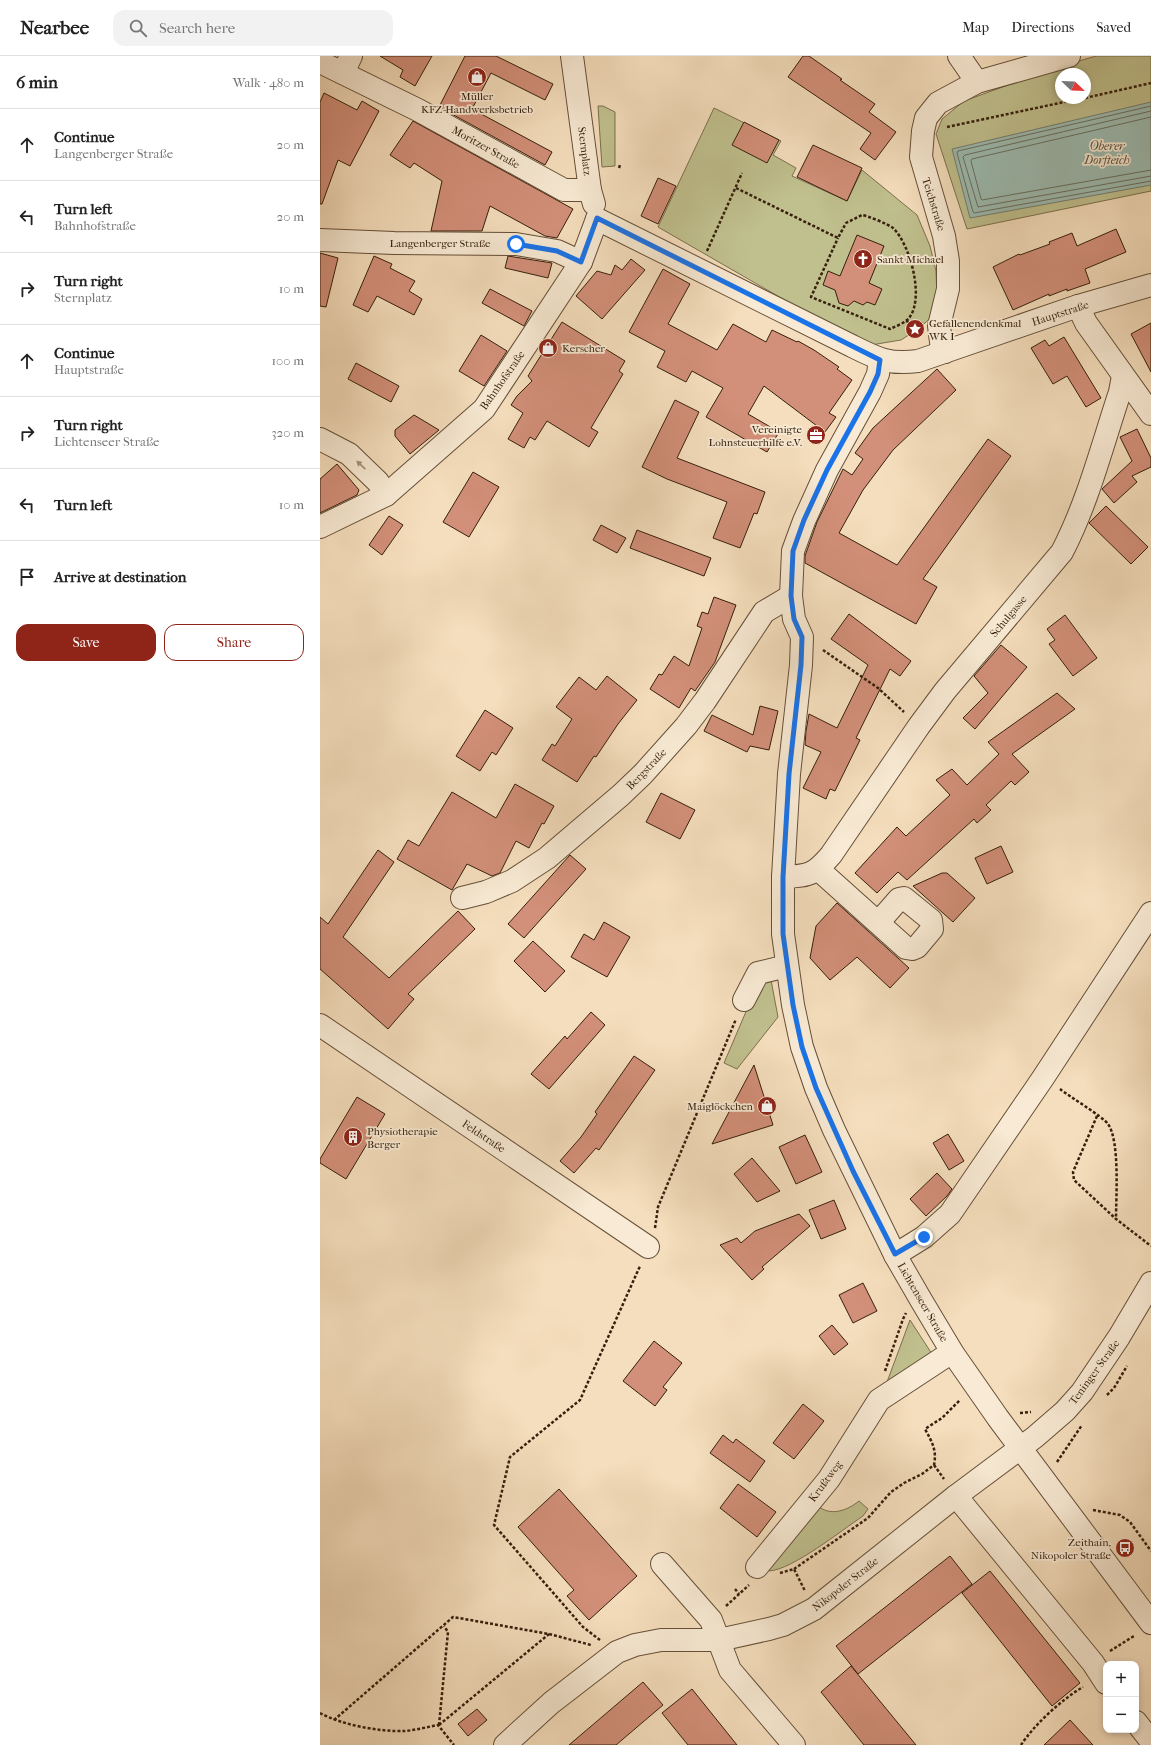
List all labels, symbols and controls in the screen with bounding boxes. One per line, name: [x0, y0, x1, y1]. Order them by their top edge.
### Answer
search box: [113, 10, 393, 46]
text: Nearbee: [20, 17, 89, 39]
icon: search: [127, 17, 149, 39]
text: Search here: [159, 19, 235, 37]
text: Map: [962, 19, 989, 36]
text: Directions: [1011, 19, 1074, 36]
text: Saved: [1096, 19, 1131, 36]
shop icon: Müller KFZ-Handwerksbetrieb: [466, 66, 488, 88]
north arrow: [1055, 68, 1091, 104]
text: 6 min: [16, 72, 58, 92]
text: Walk · 480 m: [233, 75, 304, 90]
place label: Müller KFZ-Handwerksbetrieb: [421, 90, 533, 116]
street label: Moritzer Straße: [450, 123, 522, 172]
street label: Sternplatz: [575, 126, 594, 176]
text: Continue: [54, 128, 114, 146]
icon: ahead: [16, 134, 38, 156]
text: 20 m: [277, 137, 304, 152]
water label: Oberer Dorfteich: [1083, 139, 1130, 167]
text: Langenberger Straße: [54, 146, 173, 161]
street label: Teichstraße: [919, 176, 948, 233]
text: Turn left: [54, 200, 112, 218]
icon: left: [16, 206, 38, 228]
text: 20 m: [277, 209, 304, 224]
text: Bahnhofstraße: [54, 218, 136, 233]
route start: [507, 235, 525, 253]
street label: Langenberger Straße: [390, 237, 491, 250]
church icon: Sankt Michael: [852, 248, 874, 270]
place label: Sankt Michael: [877, 253, 944, 266]
text: Turn right: [54, 272, 123, 290]
icon: right: [16, 278, 38, 300]
text: 10 m: [279, 281, 304, 296]
text: Sternplatz: [54, 290, 112, 305]
street label: Hauptstraße: [1030, 298, 1091, 329]
place label: Gefallenendenkmal WK I: [928, 317, 1021, 343]
place icon: Gefallenendenkmal WK I: [904, 318, 926, 340]
shop icon: Kerscher: [537, 337, 559, 359]
place label: Kerscher: [562, 342, 605, 355]
text: Continue: [54, 344, 114, 362]
street label: Bahnhofstraße: [477, 348, 528, 412]
icon: ahead: [16, 350, 38, 372]
text: 100 m: [271, 353, 304, 368]
text: Hauptstraße: [54, 362, 124, 377]
text: Turn right: [54, 416, 123, 434]
icon: right: [16, 422, 38, 444]
place label: Vereinigte Lohnsteuerhilfe e.V.: [709, 423, 803, 449]
office icon: Vereinigte Lohnsteuerhilfe e.V.: [805, 424, 827, 446]
text: 320 m: [271, 425, 304, 440]
text: Lichtenseer Straße: [54, 434, 159, 449]
one-way arrow: [356, 461, 366, 470]
icon: left: [16, 494, 38, 516]
text: Turn left: [54, 496, 112, 514]
text: 10 m: [279, 497, 304, 512]
icon: arrive: [16, 566, 38, 588]
text: Arrive at destination: [54, 568, 186, 586]
street label: Schulgasse: [987, 592, 1030, 640]
button: Save: [16, 624, 156, 661]
button: Share: [164, 624, 304, 661]
street label: Bergstraße: [624, 746, 670, 793]
shop icon: Maiglöckchen: [756, 1095, 778, 1117]
place label: Maiglöckchen: [687, 1100, 754, 1113]
street label: Feldstraße: [460, 1117, 508, 1156]
place label: Physiotherapie Berger: [367, 1125, 438, 1151]
building icon: Physiotherapie Berger: [342, 1126, 364, 1148]
route end: [915, 1228, 933, 1246]
street label: Lichtenseer Straße: [895, 1260, 951, 1345]
street label: Teninger Straße: [1066, 1337, 1123, 1407]
street label: Krußtweg: [806, 1458, 845, 1505]
place label: Zeithain, Nikopoler Straße: [1031, 1536, 1112, 1562]
bus stop icon: Zeithain, Nikopoler Straße: [1114, 1537, 1136, 1559]
street label: Nikopoler Straße: [810, 1554, 881, 1614]
map controls: [1103, 1661, 1139, 1733]
button: +: [1103, 1661, 1139, 1697]
button: −: [1103, 1697, 1139, 1733]

